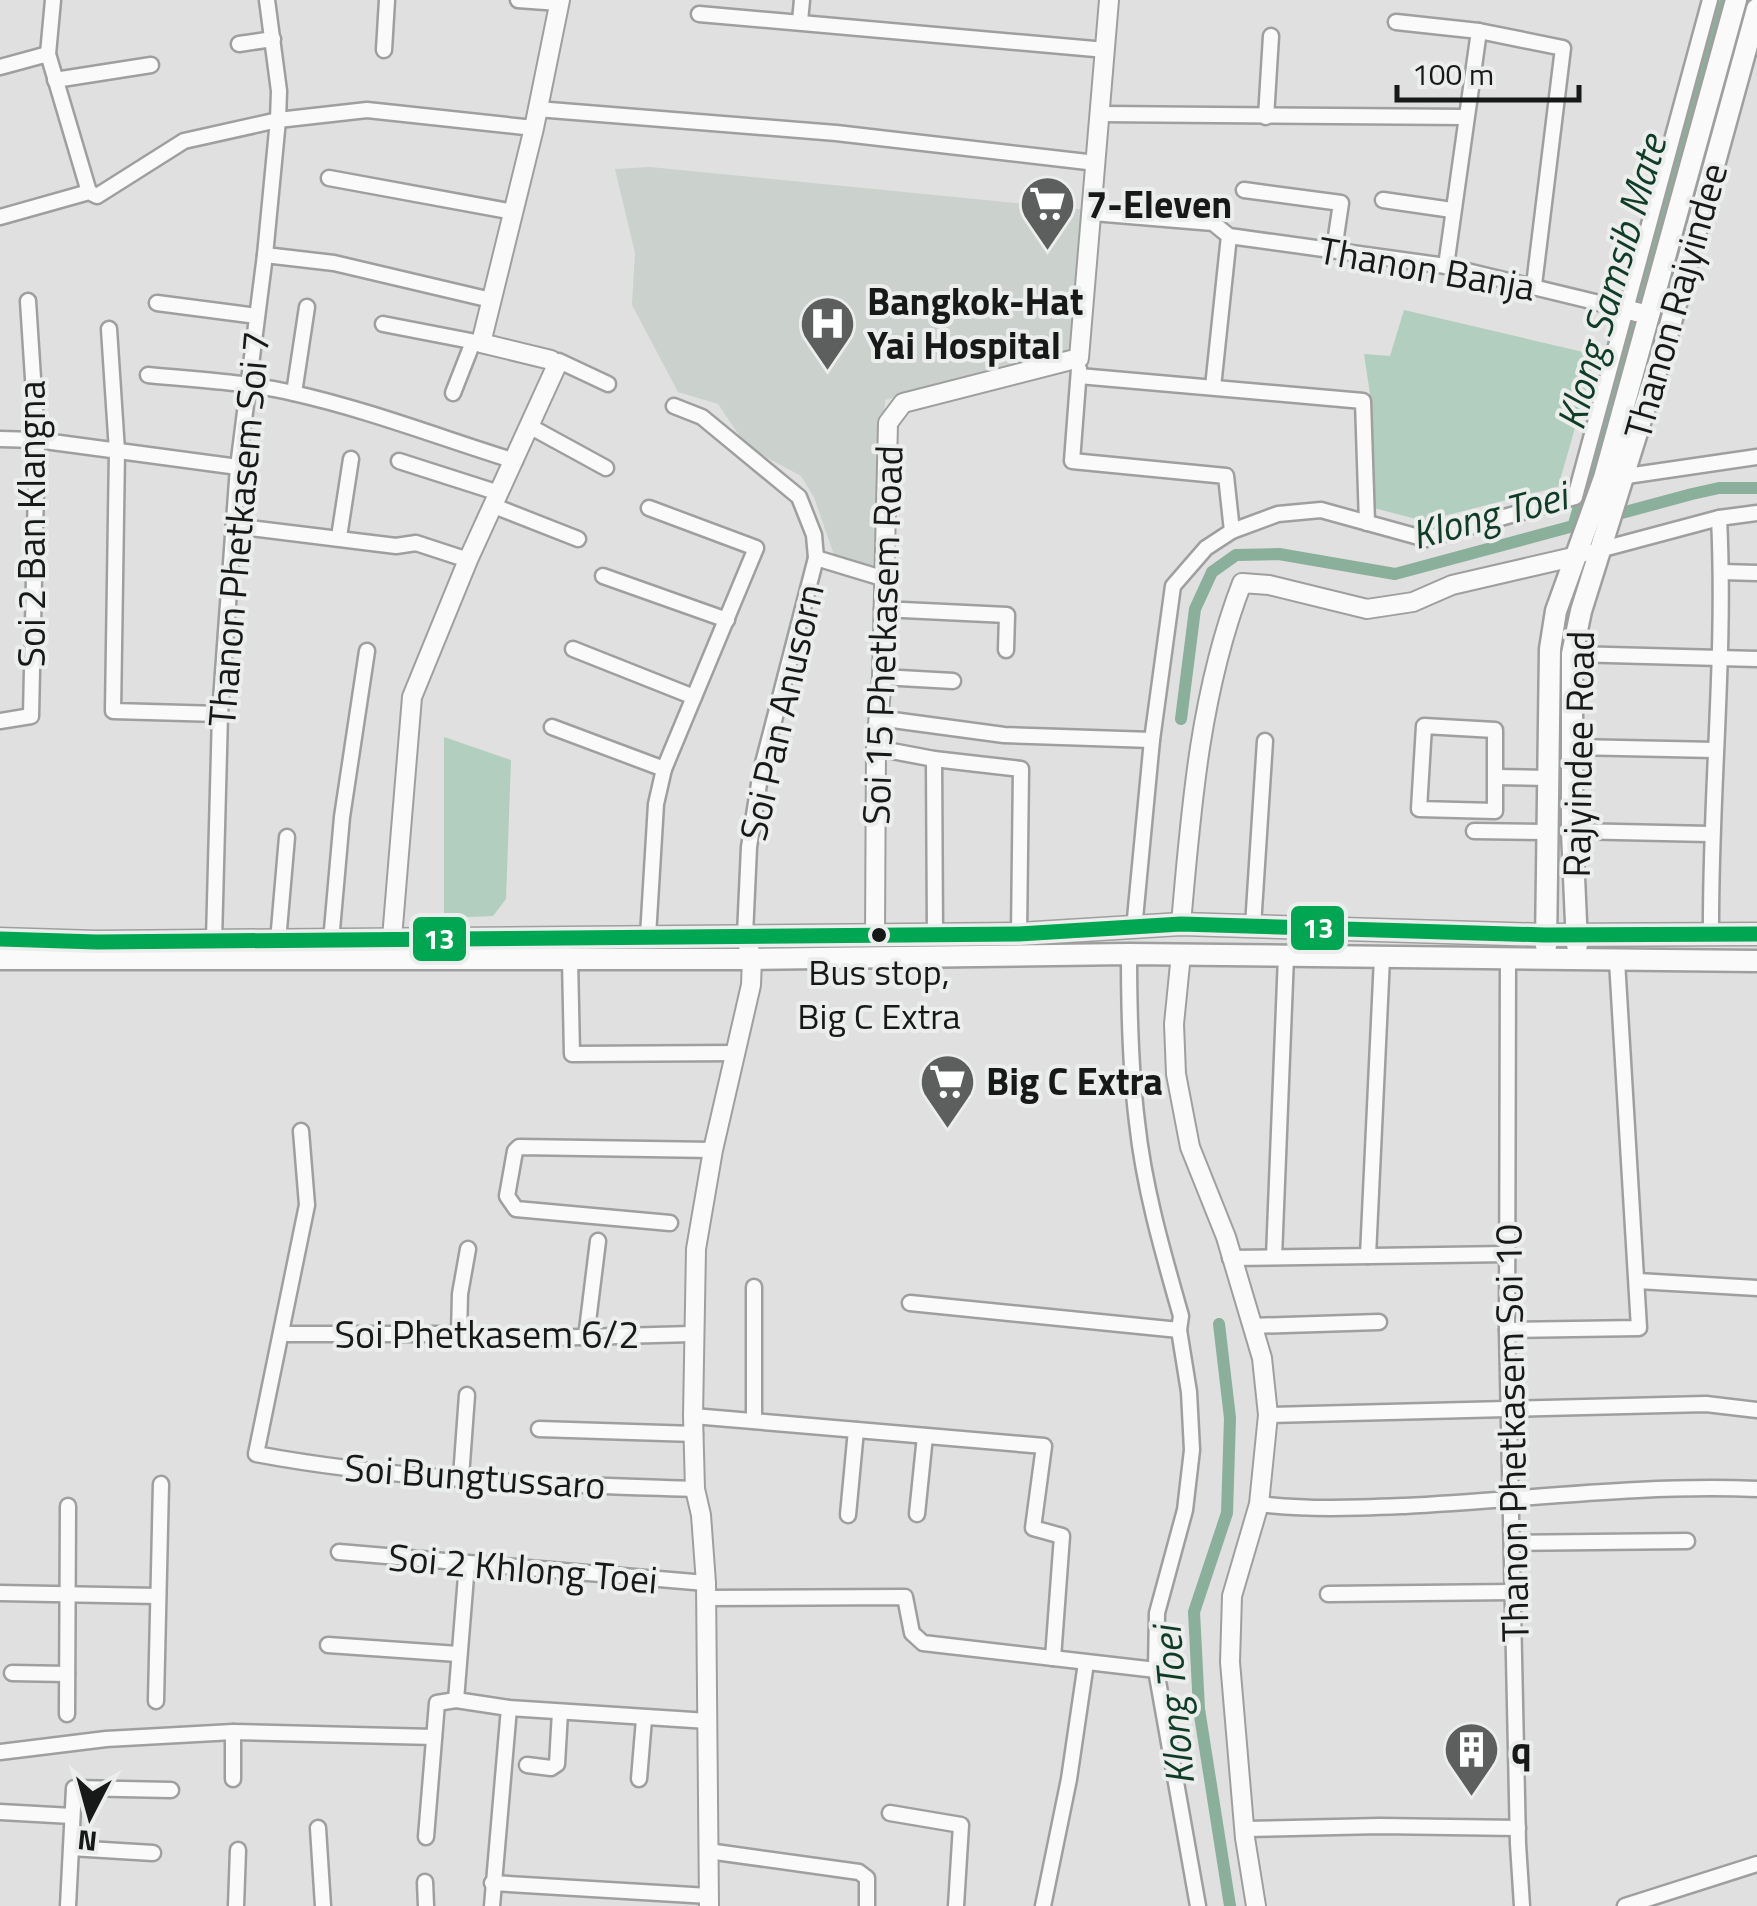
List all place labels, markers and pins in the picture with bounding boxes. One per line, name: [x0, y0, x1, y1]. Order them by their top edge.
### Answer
supermarket icon: 7-Eleven: [1017, 174, 1077, 253]
place label: 7-Eleven: [1086, 175, 1232, 233]
place label: Bangkok-Hat Yai Hospital: [867, 272, 1084, 374]
hospital icon: Bangkok-Hat Yai Hospital: [798, 293, 858, 372]
marker: Bus stop, Big C Extra: [869, 925, 889, 945]
place label: Bus stop, Big C Extra: [797, 944, 961, 1043]
supermarket icon: Big C Extra: [917, 1051, 977, 1130]
place label: Big C Extra: [986, 1052, 1163, 1110]
building icon: q: [1442, 1720, 1502, 1799]
place label: q: [1511, 1721, 1532, 1779]

